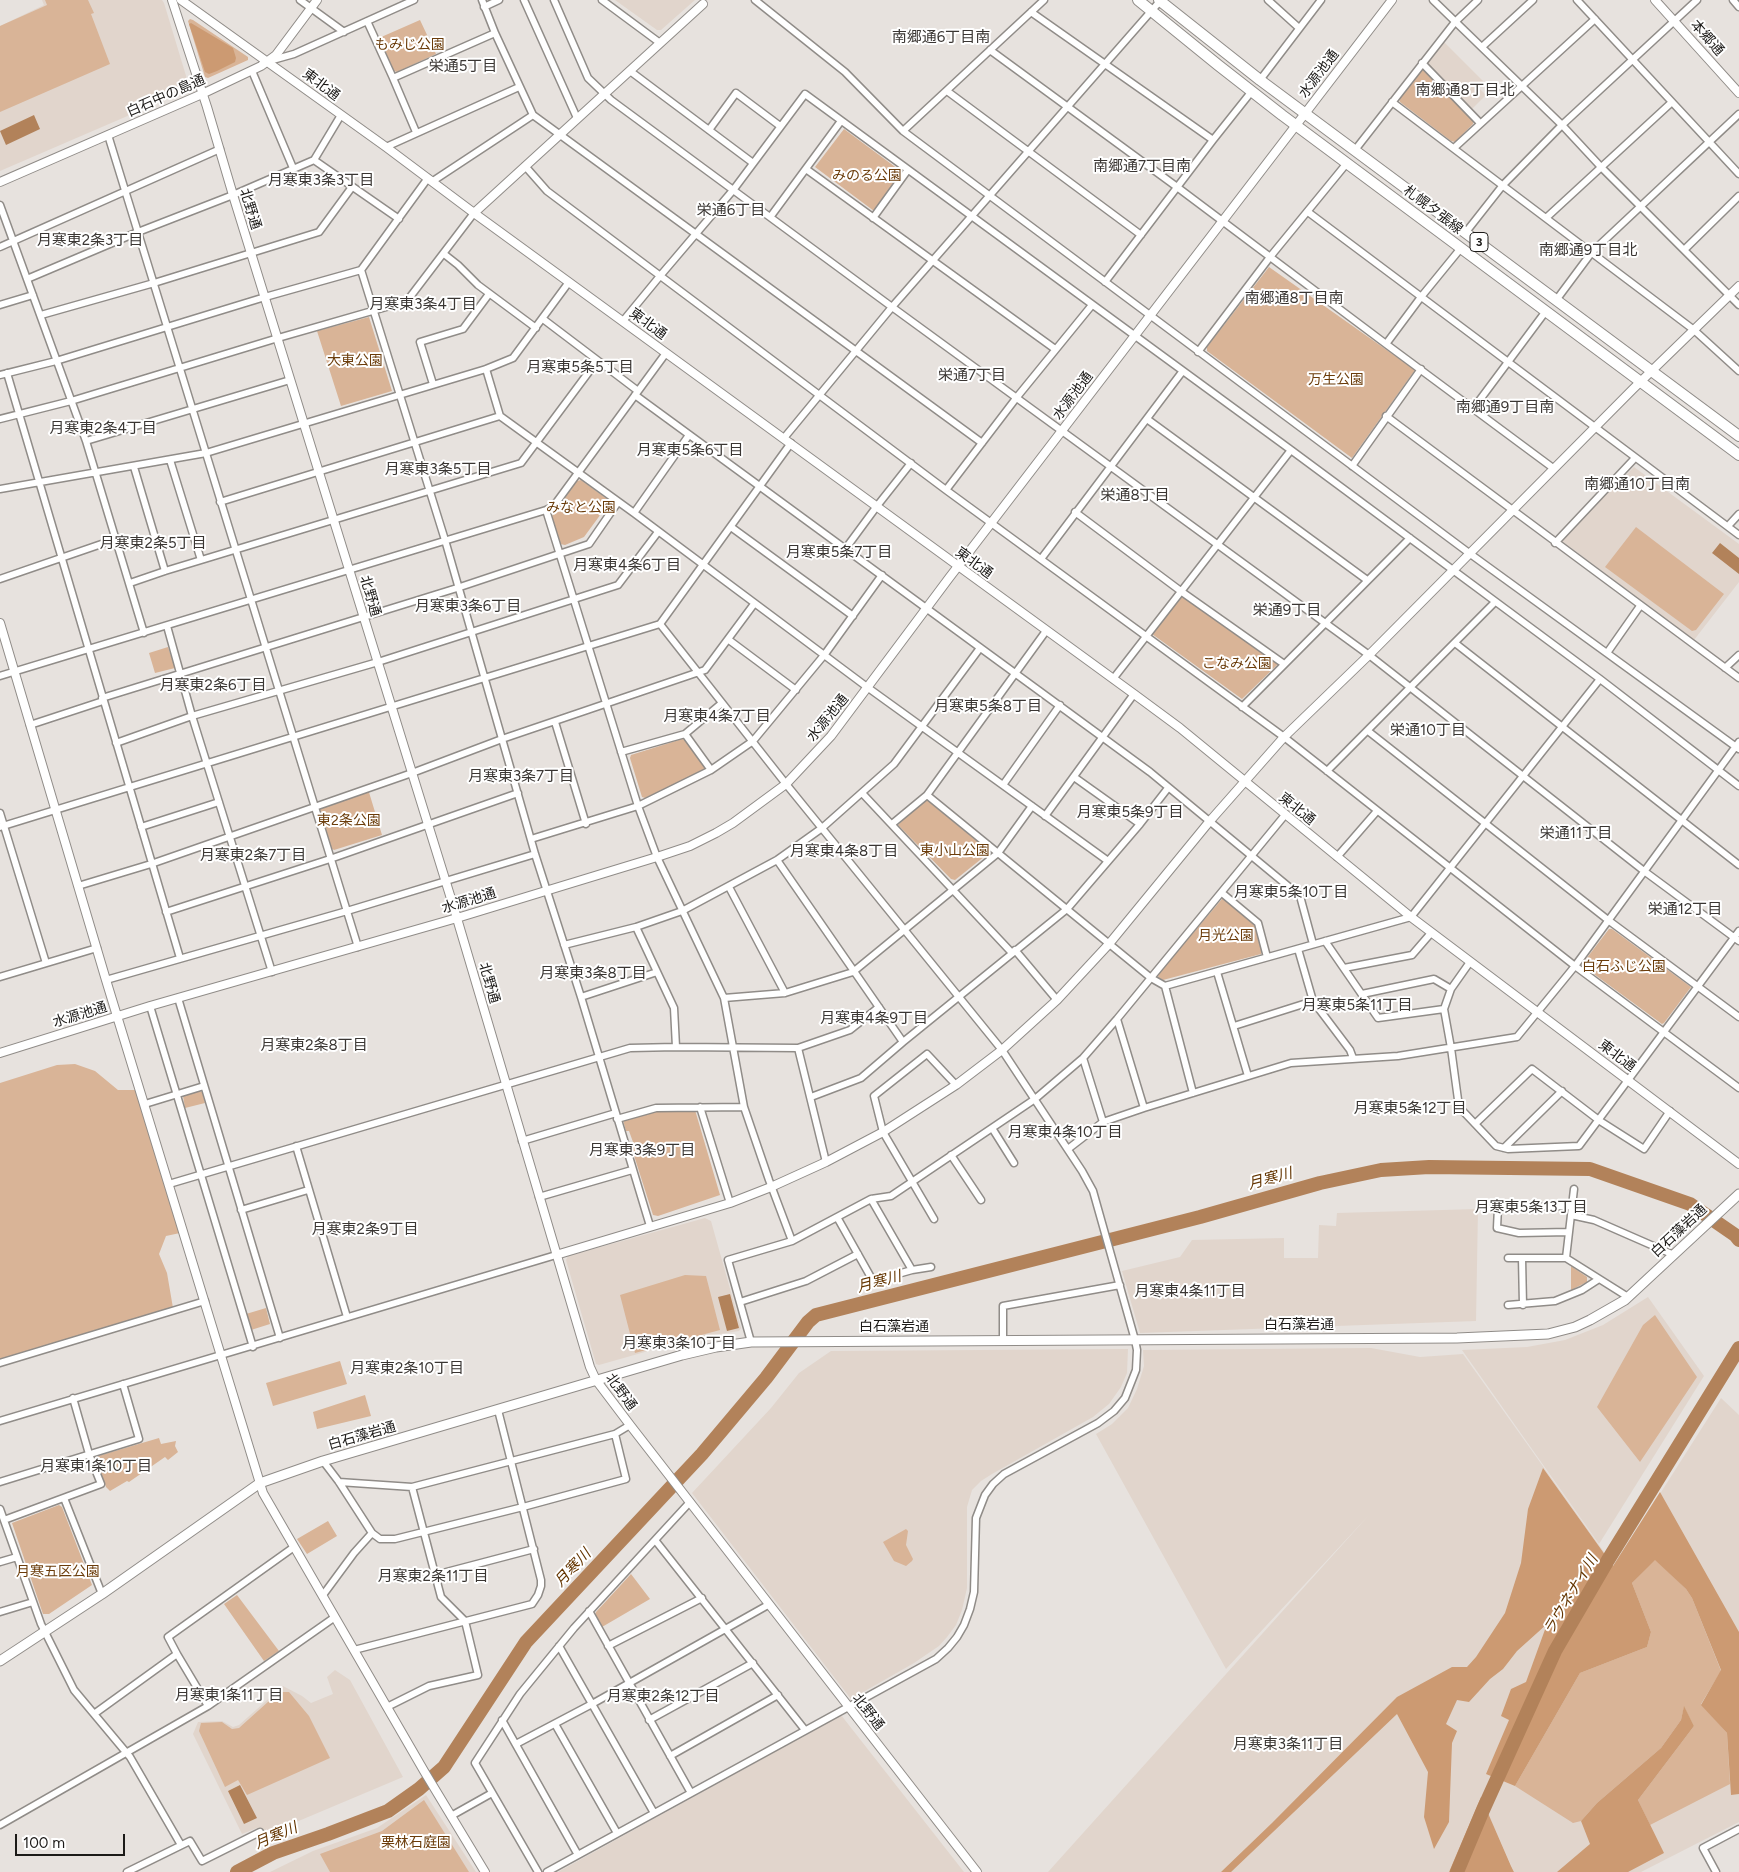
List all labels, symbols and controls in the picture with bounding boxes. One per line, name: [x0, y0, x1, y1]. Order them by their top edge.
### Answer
street label: 本郷通: [1687, 17, 1727, 59]
district label: 南郷通6丁目南: [892, 29, 990, 47]
park label: もみじ公園: [375, 37, 445, 53]
street label: 水源池通: [1295, 47, 1343, 101]
district label: 栄通5丁目: [429, 58, 497, 76]
street label: 東北通: [299, 66, 343, 104]
street label: 白石中の島通: [124, 71, 208, 121]
district label: 南郷通8丁目北: [1415, 82, 1515, 100]
district label: 南郷通7丁目南: [1093, 158, 1191, 176]
park label: みのる公園: [832, 168, 902, 184]
district label: 月寒東3条3丁目: [268, 172, 374, 190]
street label: 札幌夕張線: [1400, 182, 1466, 238]
street label: 北野通: [236, 186, 264, 232]
district label: 栄通6丁目: [697, 202, 765, 220]
district label: 月寒東2条3丁目: [37, 232, 143, 250]
road number: 3: [1470, 232, 1488, 252]
district label: 南郷通9丁目北: [1539, 242, 1637, 260]
district label: 南郷通8丁目南: [1244, 290, 1344, 308]
district label: 月寒東3条4丁目: [369, 296, 477, 314]
street label: 東北通: [626, 305, 670, 343]
park label: 大東公園: [327, 353, 383, 369]
district label: 月寒東5条5丁目: [526, 359, 634, 377]
district label: 栄通7丁目: [938, 367, 1006, 385]
street label: 水源池通: [1049, 369, 1097, 423]
park label: 万生公園: [1308, 372, 1364, 388]
district label: 南郷通9丁目南: [1456, 399, 1554, 417]
district label: 月寒東2条4丁目: [49, 420, 157, 438]
district label: 月寒東5条6丁目: [636, 442, 744, 460]
district label: 月寒東3条5丁目: [385, 461, 491, 479]
district label: 南郷通10丁目南: [1584, 476, 1690, 494]
district label: 栄通8丁目: [1100, 487, 1170, 505]
park label: みなと公園: [546, 500, 616, 516]
district label: 月寒東2条5丁目: [99, 535, 207, 553]
district label: 月寒東5条7丁目: [786, 544, 892, 562]
street label: 東北通: [952, 544, 996, 582]
district label: 月寒東4条6丁目: [573, 557, 681, 575]
street label: 北野通: [356, 573, 384, 619]
district label: 月寒東3条6丁目: [415, 598, 521, 616]
district label: 栄通9丁目: [1253, 602, 1321, 620]
park label: こなみ公園: [1202, 656, 1272, 672]
district label: 月寒東2条6丁目: [160, 677, 266, 695]
street label: 水源池通: [804, 691, 852, 745]
district label: 月寒東5条8丁目: [934, 698, 1042, 716]
district label: 月寒東4条7丁目: [663, 708, 771, 726]
district label: 栄通10丁目: [1390, 722, 1466, 740]
district label: 月寒東3条7丁目: [468, 768, 574, 786]
street label: 東北通: [1275, 789, 1319, 829]
district label: 月寒東5条9丁目: [1076, 804, 1184, 822]
park label: 東2条公園: [317, 813, 381, 829]
district label: 栄通11丁目: [1540, 825, 1612, 843]
district label: 月寒東4条8丁目: [790, 843, 898, 861]
park label: 東小山公園: [920, 843, 990, 859]
district label: 月寒東2条7丁目: [200, 847, 306, 865]
district label: 月寒東5条10丁目: [1234, 884, 1348, 902]
street label: 水源池通: [440, 885, 498, 917]
district label: 栄通12丁目: [1648, 901, 1722, 919]
park label: 月光公園: [1198, 928, 1254, 944]
park label: 白石ふじ公園: [1582, 959, 1666, 975]
street label: 北野通: [475, 960, 503, 1006]
district label: 月寒東3条8丁目: [539, 965, 647, 983]
district label: 月寒東5条11丁目: [1301, 997, 1413, 1015]
street label: 水源池通: [51, 999, 109, 1031]
district label: 月寒東4条9丁目: [820, 1010, 928, 1028]
district label: 月寒東2条8丁目: [260, 1037, 368, 1055]
street label: 東北通: [1595, 1037, 1639, 1075]
district label: 月寒東5条12丁目: [1353, 1100, 1467, 1118]
district label: 月寒東4条10丁目: [1007, 1124, 1123, 1142]
district label: 月寒東3条9丁目: [589, 1142, 695, 1160]
water label: 月寒川: [1246, 1164, 1294, 1194]
district label: 月寒東5条13丁目: [1475, 1199, 1587, 1217]
street label: 白石藻岩通: [1648, 1201, 1710, 1261]
district label: 月寒東2条9丁目: [312, 1221, 418, 1239]
water label: 月寒川: [855, 1267, 903, 1297]
district label: 月寒東4条11丁目: [1134, 1283, 1246, 1301]
street label: 白石藻岩通: [1264, 1317, 1334, 1333]
street label: 白石藻岩通: [859, 1319, 929, 1335]
district label: 月寒東3条10丁目: [622, 1335, 736, 1353]
district label: 月寒東2条10丁目: [350, 1360, 464, 1378]
street label: 北野通: [602, 1370, 640, 1414]
street label: 白石藻岩通: [326, 1418, 398, 1454]
district label: 月寒東1条10丁目: [40, 1458, 152, 1476]
water label: 月寒川: [551, 1545, 595, 1591]
water label: ラウネナイ川: [1540, 1552, 1602, 1638]
park label: 月寒五区公園: [16, 1564, 100, 1580]
district label: 月寒東2条11丁目: [378, 1568, 488, 1586]
district label: 月寒東1条11丁目: [175, 1687, 283, 1705]
district label: 月寒東2条12丁目: [607, 1688, 719, 1706]
street label: 北野通: [848, 1690, 888, 1734]
district label: 月寒東3条11丁目: [1233, 1736, 1343, 1754]
water label: 月寒川: [252, 1819, 300, 1853]
scale bar: [18, 1824, 128, 1856]
text: 100 m: [23, 1834, 65, 1852]
park label: 栗林石庭園: [381, 1835, 451, 1851]

